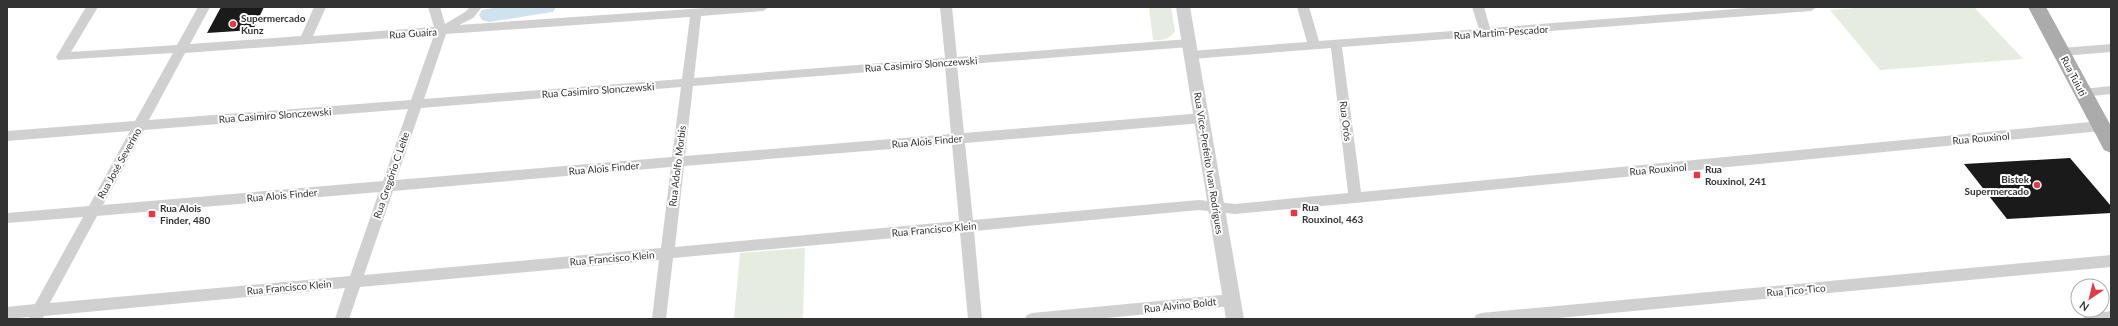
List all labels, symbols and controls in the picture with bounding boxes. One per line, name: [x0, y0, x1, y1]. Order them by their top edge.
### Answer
place label: Supermercado Kunz: [241, 12, 306, 36]
marker: Supermercado Kunz: [228, 19, 238, 29]
street label: Rua Martim-Pescador: [1453, 23, 1549, 41]
street label: Rua Guaíra: [389, 25, 437, 41]
street label: Rua Casimiro Slonczewski: [864, 54, 978, 74]
street label: Rua Tuiuti: [2059, 54, 2089, 98]
street label: Rua Casimiro Slonczewski: [541, 80, 655, 100]
street label: Rua Vice-Prefeito Ivan Rodrigues: [1192, 91, 1226, 235]
street label: Rua Orós: [1338, 100, 1354, 142]
street label: Rua Casimiro Slonczewski: [218, 105, 332, 125]
street label: Rua José Severino: [95, 125, 144, 200]
street label: Rua Adolfo Morbis: [666, 125, 688, 207]
street label: Rua Gregório C Leite: [371, 130, 411, 220]
street label: Rua Rouxinol: [1952, 130, 2010, 146]
street label: Rua Alois Finder: [891, 132, 963, 150]
street label: Rua Alois Finder: [568, 159, 640, 177]
street label: Rua Rouxinol: [1629, 161, 1687, 177]
place label: Rua Rouxinol, 241: [1705, 163, 1766, 187]
marker: Rua Rouxinol, 241: [1692, 170, 1702, 180]
place label: Bistek Supermercado: [1965, 173, 2030, 197]
marker: Bistek Supermercado: [2032, 180, 2042, 190]
street label: Rua Alois Finder: [246, 186, 318, 204]
place label: Rua Rouxinol, 463: [1302, 201, 1363, 225]
place label: Rua Alois Finder, 480: [160, 202, 211, 226]
marker: Rua Rouxinol, 463: [1289, 208, 1299, 218]
marker: Rua Alois Finder, 480: [147, 209, 157, 219]
street label: Rua Francisco Klein: [891, 219, 977, 239]
street label: Rua Francisco Klein: [569, 248, 655, 268]
street label: Rua Francisco Klein: [246, 277, 332, 297]
north arrow: [2070, 278, 2110, 318]
street label: Rua Tico-Tico: [1766, 281, 1826, 299]
street label: Rua Alvino Boldt: [1143, 295, 1217, 315]
text: N: [2077, 299, 2091, 314]

